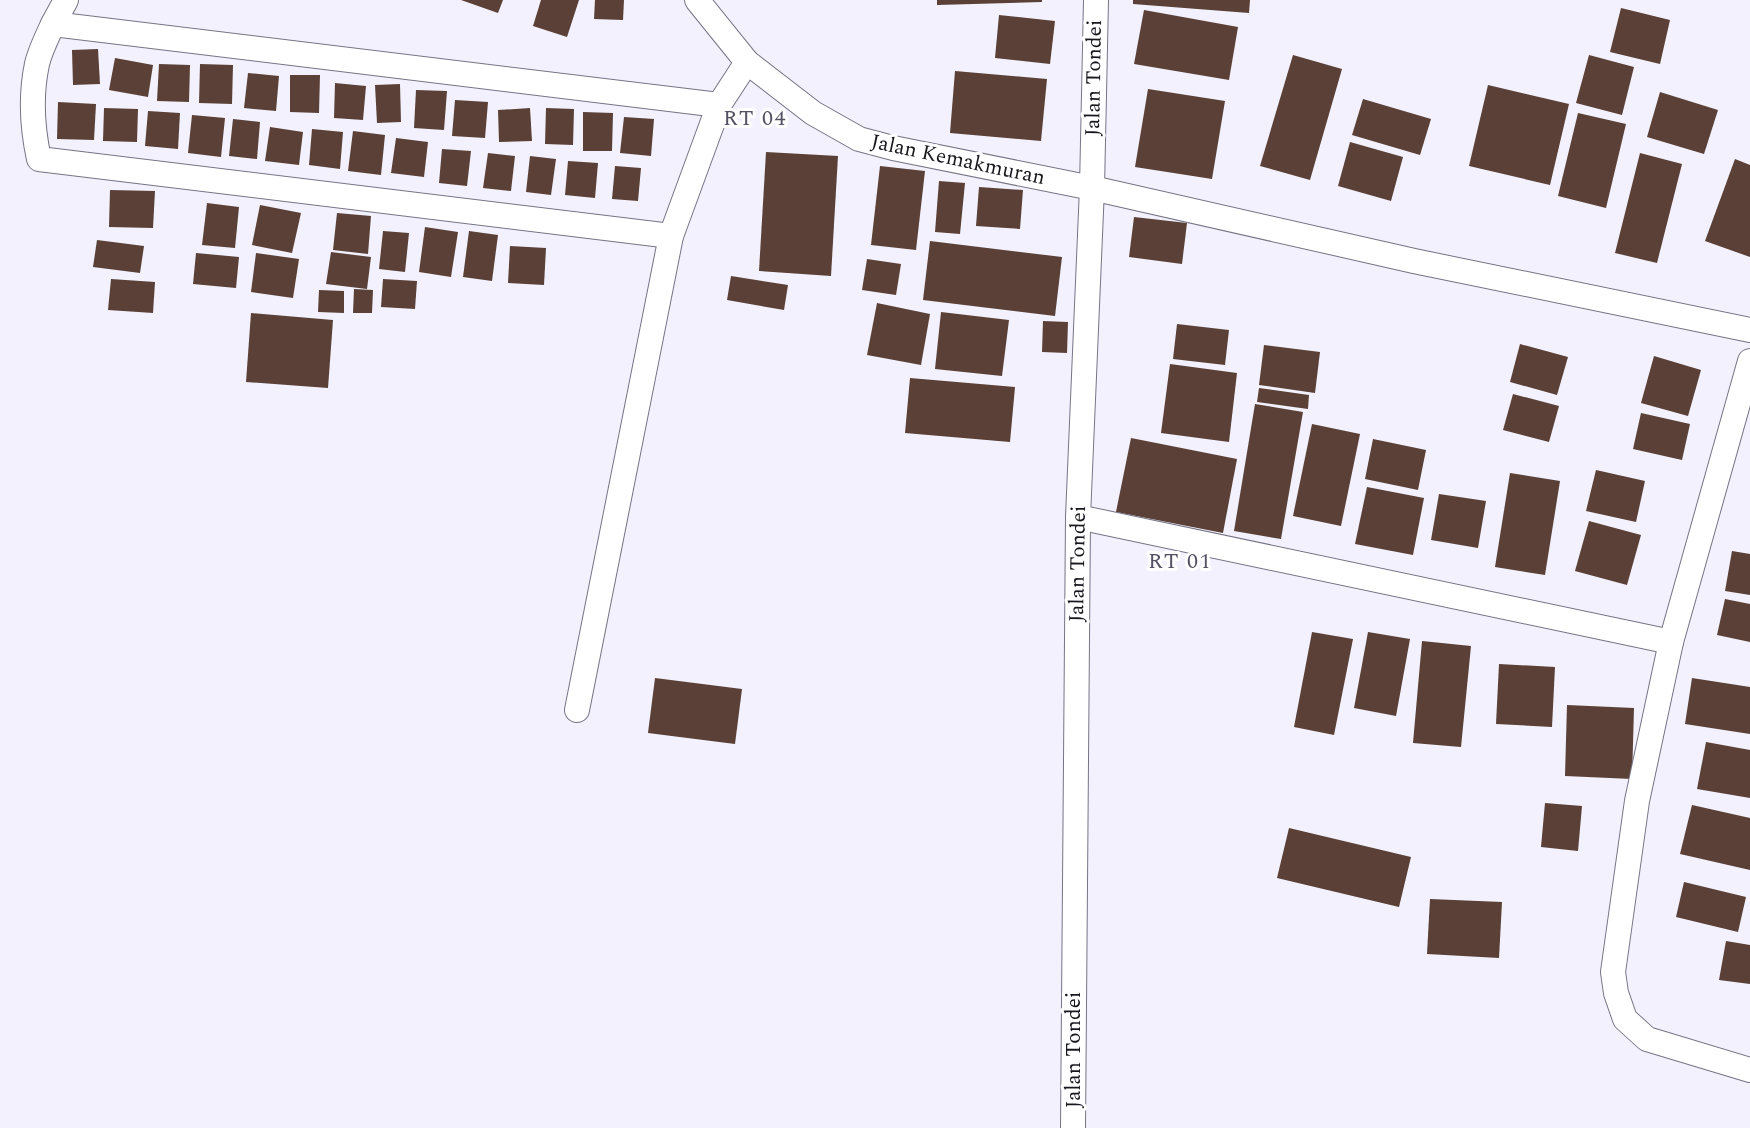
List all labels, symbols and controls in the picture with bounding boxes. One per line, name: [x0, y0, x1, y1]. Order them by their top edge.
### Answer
street label: Jalan Tondei: [1077, 19, 1111, 137]
district label: RT 04: [723, 102, 787, 135]
street label: Jalan Kemakmuran: [868, 126, 1048, 194]
street label: Jalan Tondei: [1061, 505, 1095, 623]
district label: RT 01: [1148, 545, 1212, 578]
street label: Jalan Tondei: [1058, 992, 1090, 1108]

